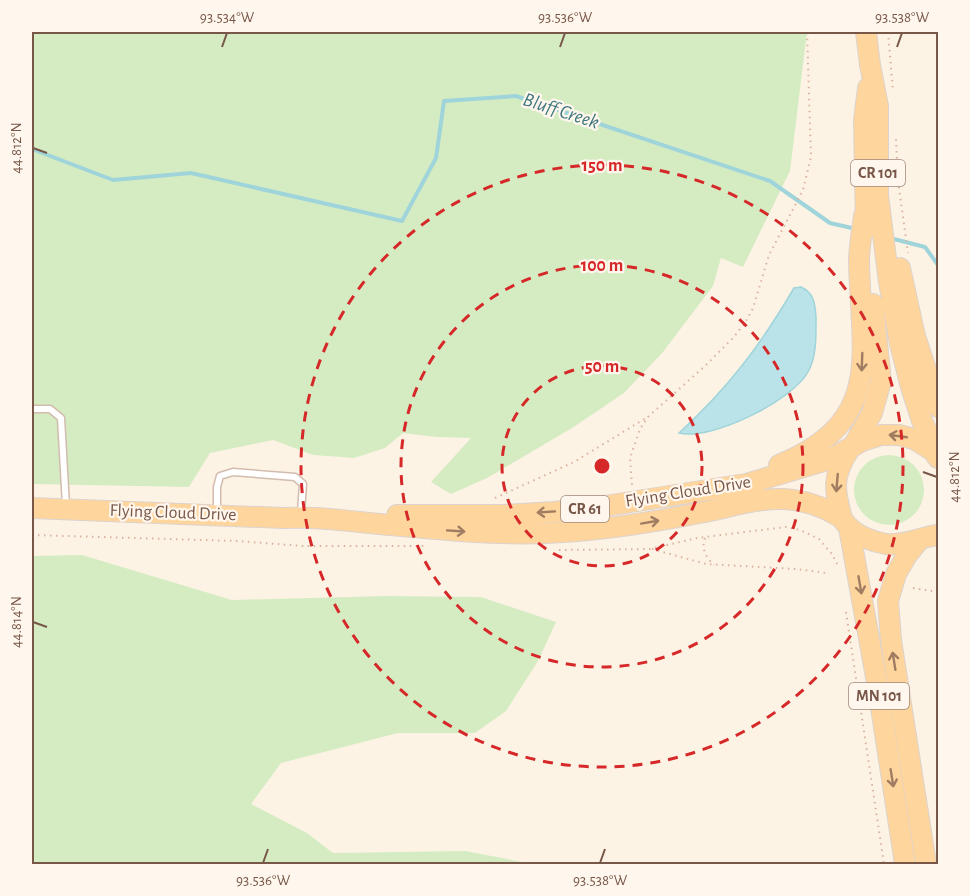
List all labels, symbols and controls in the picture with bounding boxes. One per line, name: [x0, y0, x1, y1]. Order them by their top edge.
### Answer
text: 93.534°W: [200, 10, 255, 25]
text: 93.536°W: [538, 10, 593, 25]
text: 93.538°W: [875, 10, 930, 25]
water label: Bluff Creek: [520, 89, 602, 133]
text: 44.812°N: [9, 122, 24, 174]
text: 150 m: [582, 157, 622, 175]
road number: CR 101: [851, 160, 905, 186]
text: 100 m: [581, 257, 623, 275]
one-way arrow: [856, 352, 868, 372]
text: 50 m: [585, 358, 619, 376]
one-way arrow: [889, 430, 908, 441]
text: 44.812°N: [947, 451, 962, 503]
centre of rings: [592, 456, 612, 476]
street label: Flying Cloud Drive: [624, 473, 752, 511]
one-way arrow: [831, 473, 842, 493]
road number: CR 61: [561, 496, 609, 522]
street label: Flying Cloud Drive: [109, 502, 237, 524]
one-way arrow: [536, 507, 556, 518]
one-way arrow: [640, 516, 659, 527]
one-way arrow: [445, 525, 465, 536]
one-way arrow: [855, 575, 866, 594]
text: 44.814°N: [9, 596, 24, 648]
one-way arrow: [888, 652, 899, 672]
road number: MN 101: [849, 683, 909, 709]
one-way arrow: [886, 767, 897, 787]
text: 93.536°W: [236, 873, 291, 888]
text: 93.538°W: [573, 873, 628, 888]

